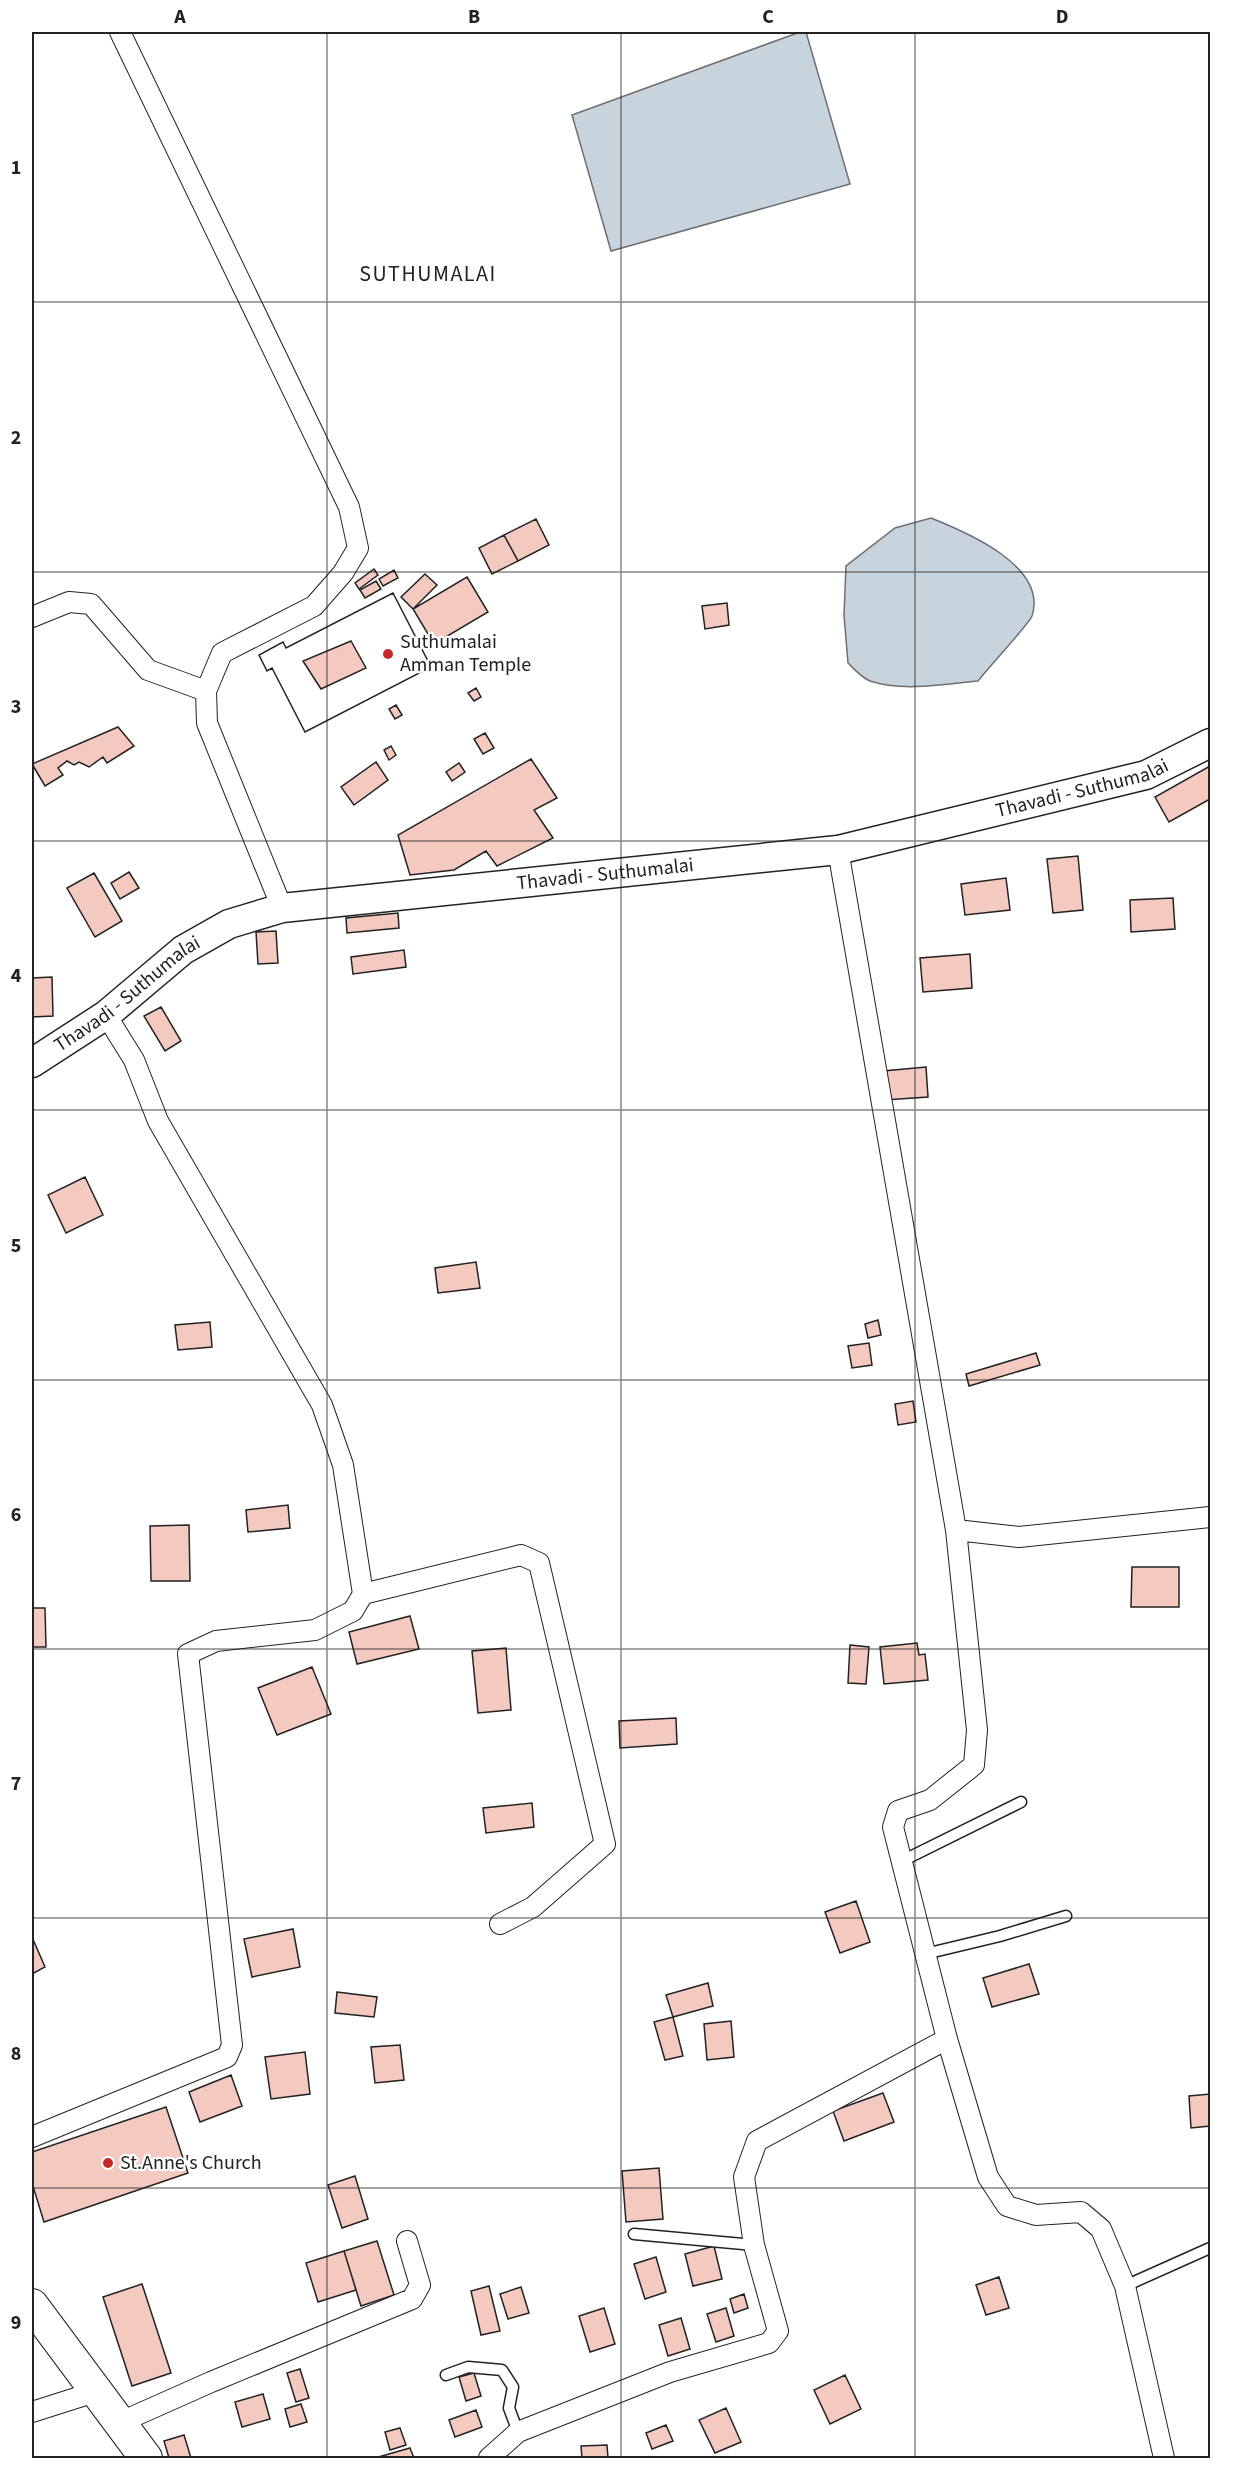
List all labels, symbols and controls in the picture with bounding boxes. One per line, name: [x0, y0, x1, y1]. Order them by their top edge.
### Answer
text: A: [173, 3, 186, 31]
text: B: [468, 3, 480, 31]
text: C: [762, 3, 774, 31]
text: D: [1056, 3, 1068, 31]
text: 1: [11, 154, 21, 182]
district label: SUTHUMALAI: [359, 258, 497, 290]
text: 2: [11, 424, 21, 452]
place label: Suthumalai Amman Temple: [400, 628, 531, 679]
marker: Suthumalai Amman Temple: [381, 647, 395, 661]
text: 3: [11, 693, 21, 721]
street label: Thavadi - Suthumalai: [993, 752, 1174, 825]
street label: Thavadi - Suthumalai: [515, 851, 695, 897]
street label: Thavadi - Suthumalai: [49, 929, 206, 1059]
text: 4: [11, 962, 22, 990]
text: 5: [11, 1232, 21, 1260]
text: 6: [11, 1501, 21, 1529]
text: 7: [11, 1770, 21, 1798]
text: 8: [11, 2040, 21, 2068]
place label: St.Anne's Church: [120, 2149, 262, 2177]
marker: St.Anne's Church: [101, 2156, 115, 2170]
text: 9: [11, 2309, 21, 2337]

